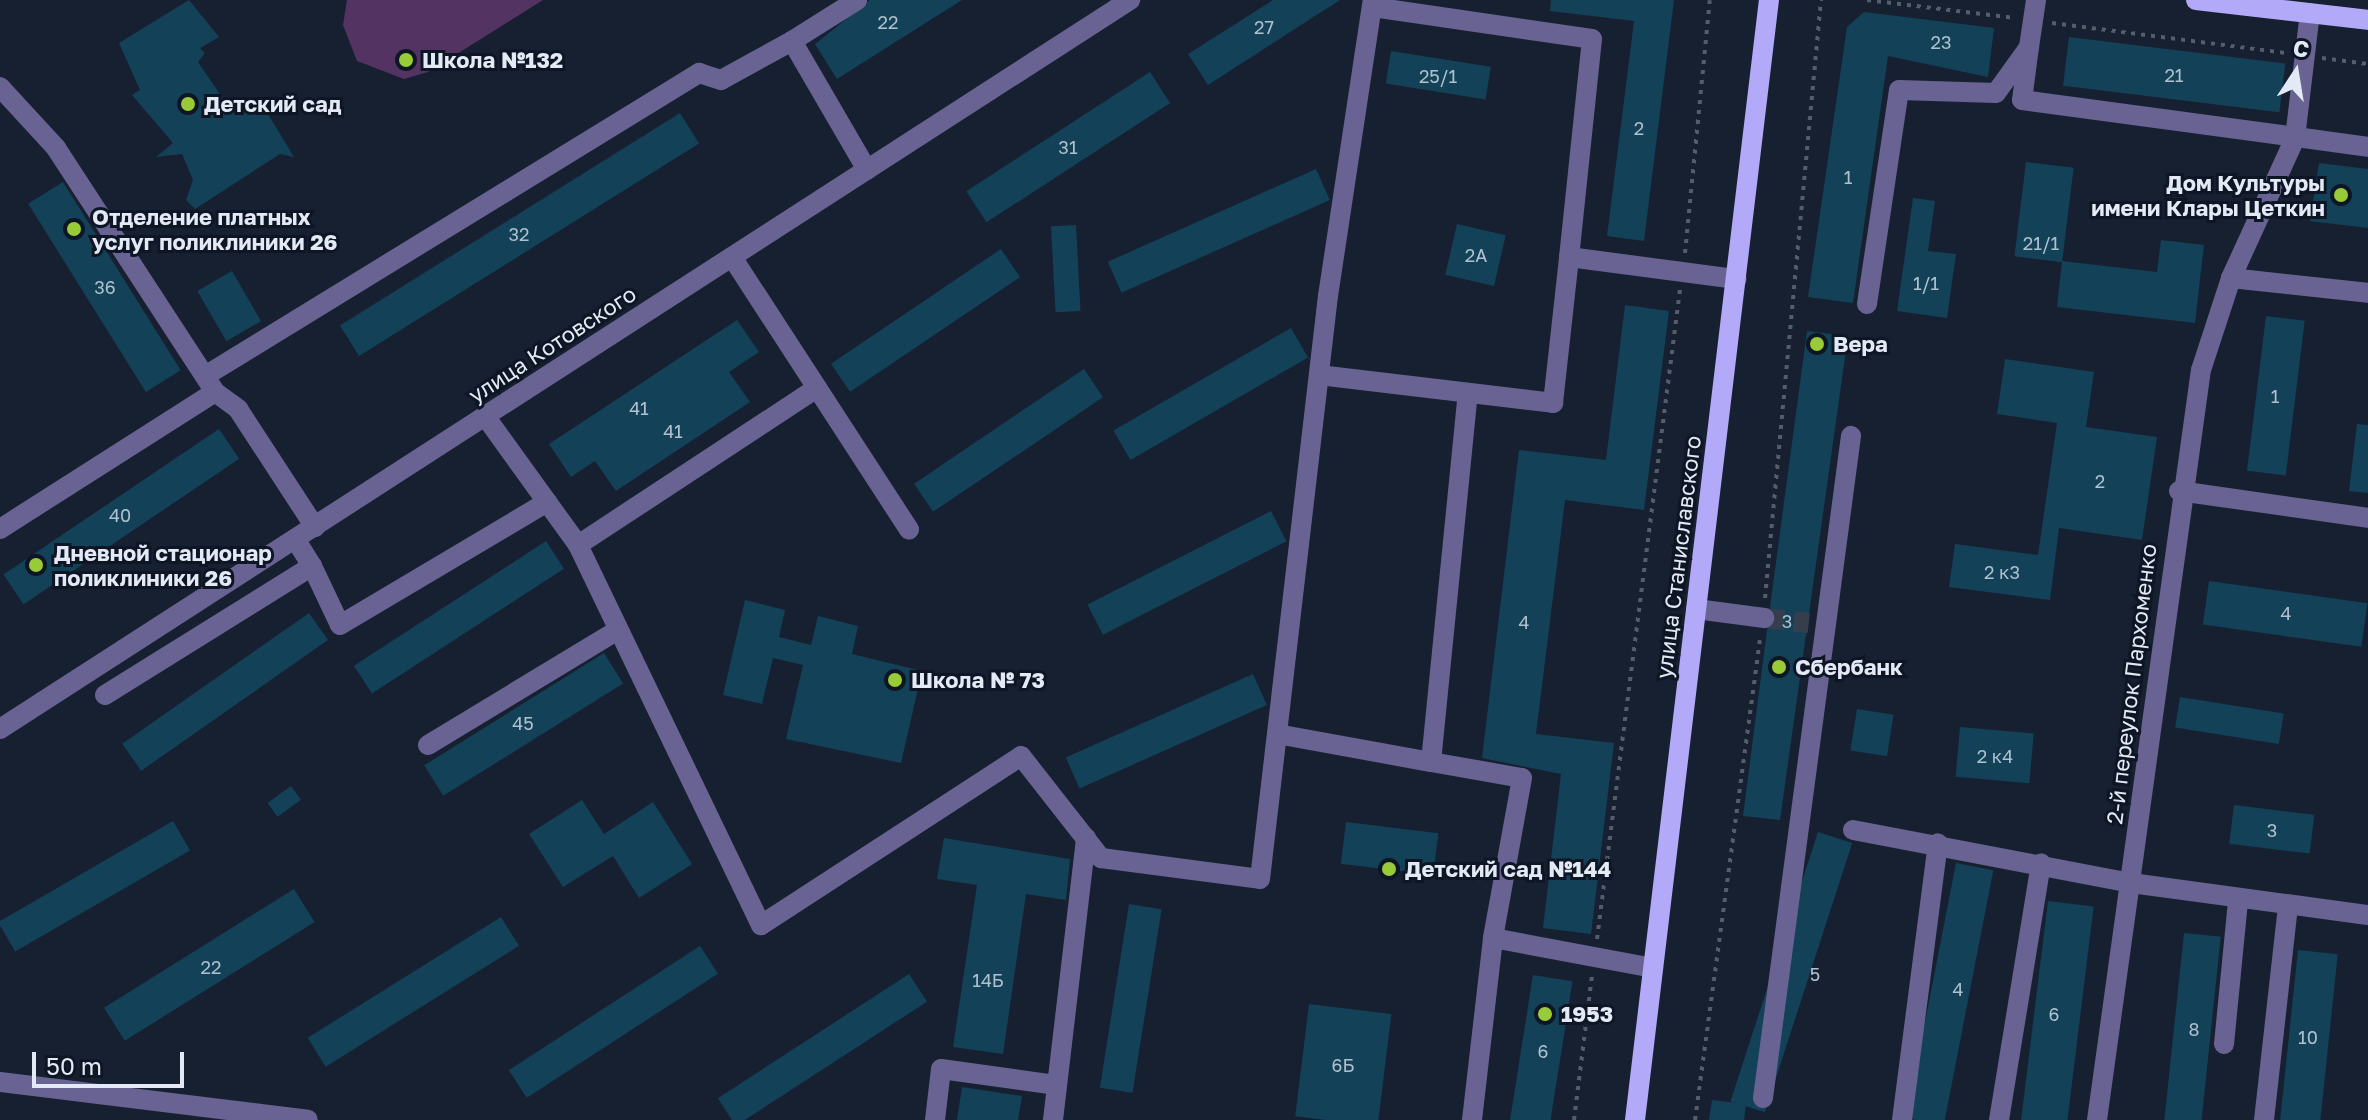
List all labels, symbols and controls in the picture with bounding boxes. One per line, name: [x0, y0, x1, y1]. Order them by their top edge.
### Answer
house number: 22: [878, 11, 898, 33]
house number: 27: [1254, 16, 1274, 38]
house number: 23: [1931, 31, 1951, 53]
north arrow: [2256, 32, 2336, 112]
text: С: [2291, 33, 2312, 63]
place label: Школа №132: [422, 47, 563, 73]
marker: Школа №132: [397, 51, 415, 69]
house number: 21: [2164, 64, 2184, 86]
house number: 25/1: [1419, 65, 1457, 87]
place label: Детский сад: [204, 91, 341, 117]
marker: Детский сад: [179, 95, 197, 113]
house number: 2: [1634, 117, 1644, 139]
house number: 31: [1058, 136, 1078, 158]
house number: 1: [1844, 166, 1852, 188]
place label: Дом Культуры имени Клары Цеткин: [2091, 169, 2325, 220]
marker: Дом Культуры имени Клары Цеткин: [2332, 186, 2350, 204]
place label: Отделение платных услуг поликлиники 26: [92, 203, 338, 254]
marker: Отделение платных услуг поликлиники 26: [63, 218, 85, 240]
house number: 32: [509, 223, 529, 245]
house number: 21/1: [2023, 232, 2059, 254]
house number: 2А: [1465, 244, 1487, 266]
house number: 1/1: [1913, 272, 1939, 294]
house number: 36: [94, 276, 116, 298]
street label: улица Котовского: [463, 280, 641, 408]
place label: Вера: [1833, 331, 1888, 357]
marker: Вера: [1808, 335, 1826, 353]
house number: 1: [2271, 385, 2279, 407]
house number: 41: [629, 397, 649, 419]
house number: 41: [663, 420, 683, 442]
street label: улица Станиславского: [1650, 434, 1706, 680]
house number: 2: [2095, 470, 2105, 492]
house number: 40: [109, 504, 131, 526]
place label: Дневной стационар поликлиники 26: [54, 539, 272, 590]
street label: 2-й переулок Пархоменко: [2101, 542, 2161, 826]
marker: Дневной стационар поликлиники 26: [25, 554, 47, 576]
house number: 2 к3: [1984, 561, 2020, 583]
house number: 4: [2281, 602, 2291, 624]
house number: 3: [1782, 610, 1792, 632]
house number: 4: [1519, 611, 1529, 633]
place label: Сбербанк: [1795, 654, 1903, 680]
marker: Сбербанк: [1770, 658, 1788, 676]
place label: Школа № 73: [911, 667, 1045, 693]
marker: Школа № 73: [886, 671, 904, 689]
house number: 45: [512, 712, 534, 734]
house number: 2 к4: [1977, 745, 2013, 767]
house number: 3: [2267, 819, 2277, 841]
place label: Детский сад №144: [1405, 856, 1611, 882]
marker: Детский сад №144: [1380, 860, 1398, 878]
house number: 22: [201, 956, 221, 978]
house number: 5: [1810, 963, 1820, 985]
house number: 14Б: [972, 969, 1004, 991]
house number: 4: [1953, 978, 1963, 1000]
place label: 1953: [1561, 1001, 1613, 1027]
house number: 6: [2049, 1003, 2059, 1025]
marker: 1953: [1536, 1005, 1554, 1023]
house number: 8: [2189, 1018, 2199, 1040]
house number: 10: [2298, 1026, 2318, 1048]
scale bar: [36, 1036, 188, 1086]
house number: 6: [1538, 1040, 1548, 1062]
text: 50 m: [46, 1051, 102, 1080]
house number: 6Б: [1332, 1054, 1354, 1076]

